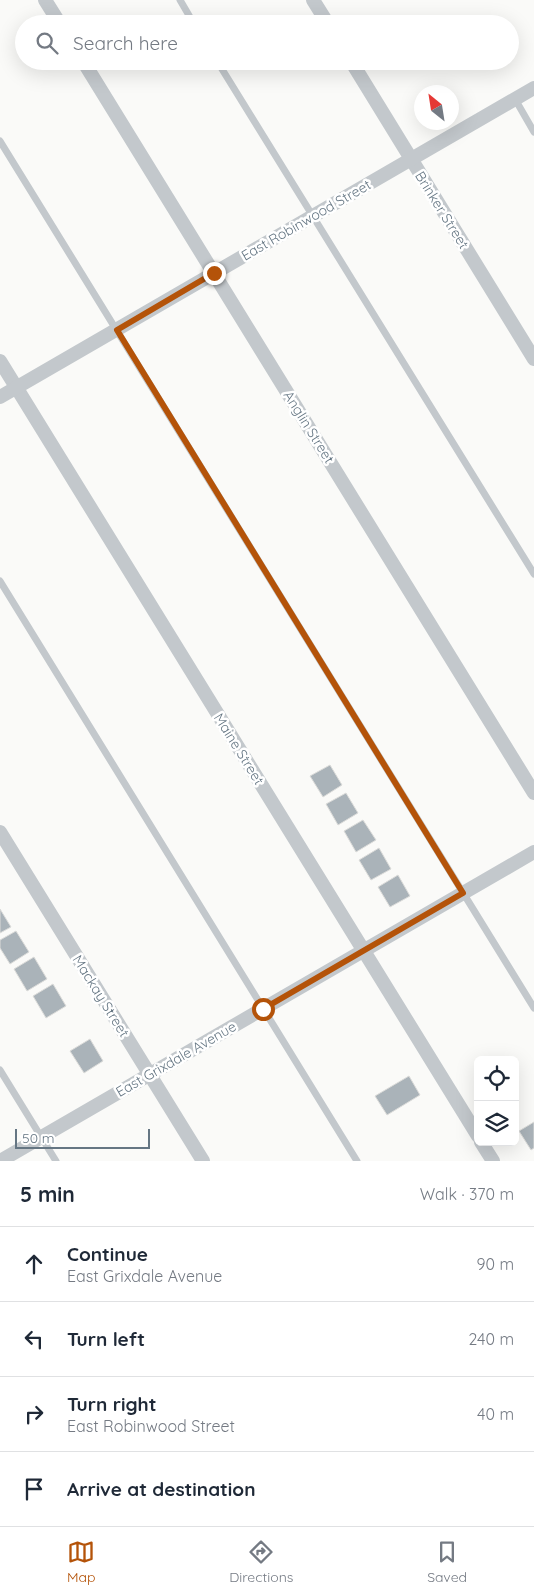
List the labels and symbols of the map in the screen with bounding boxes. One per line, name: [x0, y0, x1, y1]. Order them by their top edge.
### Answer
north arrow: [414, 85, 459, 130]
street label: Brinker Street: [411, 168, 473, 252]
street label: East Robinwood Street: [238, 175, 374, 265]
route end: [203, 262, 226, 285]
street label: Anglin Street: [280, 387, 339, 467]
street label: Maine Street: [210, 710, 268, 788]
street label: Mackay Street: [69, 952, 133, 1041]
route start: [252, 998, 275, 1021]
street label: East Grixdale Avenue: [113, 1017, 239, 1101]
scale bar: [15, 1126, 150, 1149]

